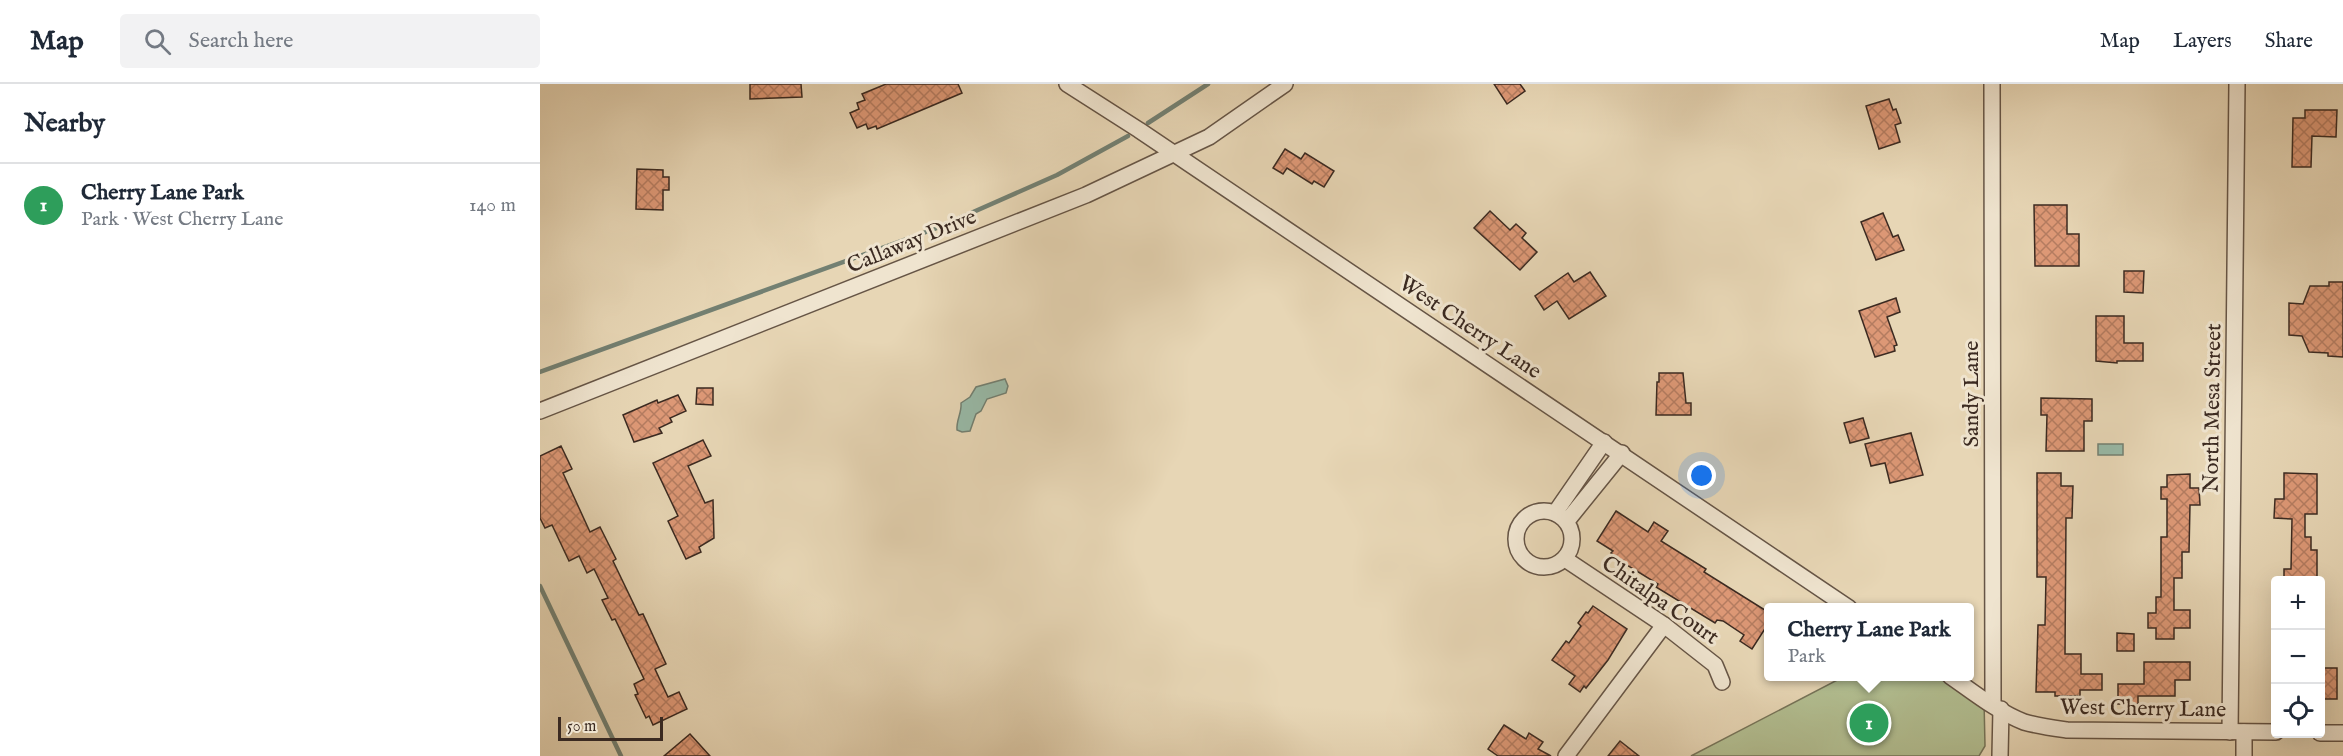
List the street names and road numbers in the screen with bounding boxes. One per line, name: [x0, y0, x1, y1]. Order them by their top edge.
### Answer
street label: Callaway Drive: [843, 203, 981, 281]
street label: West Cherry Lane: [1393, 270, 1547, 386]
street label: North Mesa Street: [2198, 323, 2228, 493]
street label: Sandy Lane: [1958, 341, 1986, 447]
street label: Chitalpa Court: [1596, 550, 1724, 652]
street label: West Cherry Lane: [2060, 694, 2226, 724]

